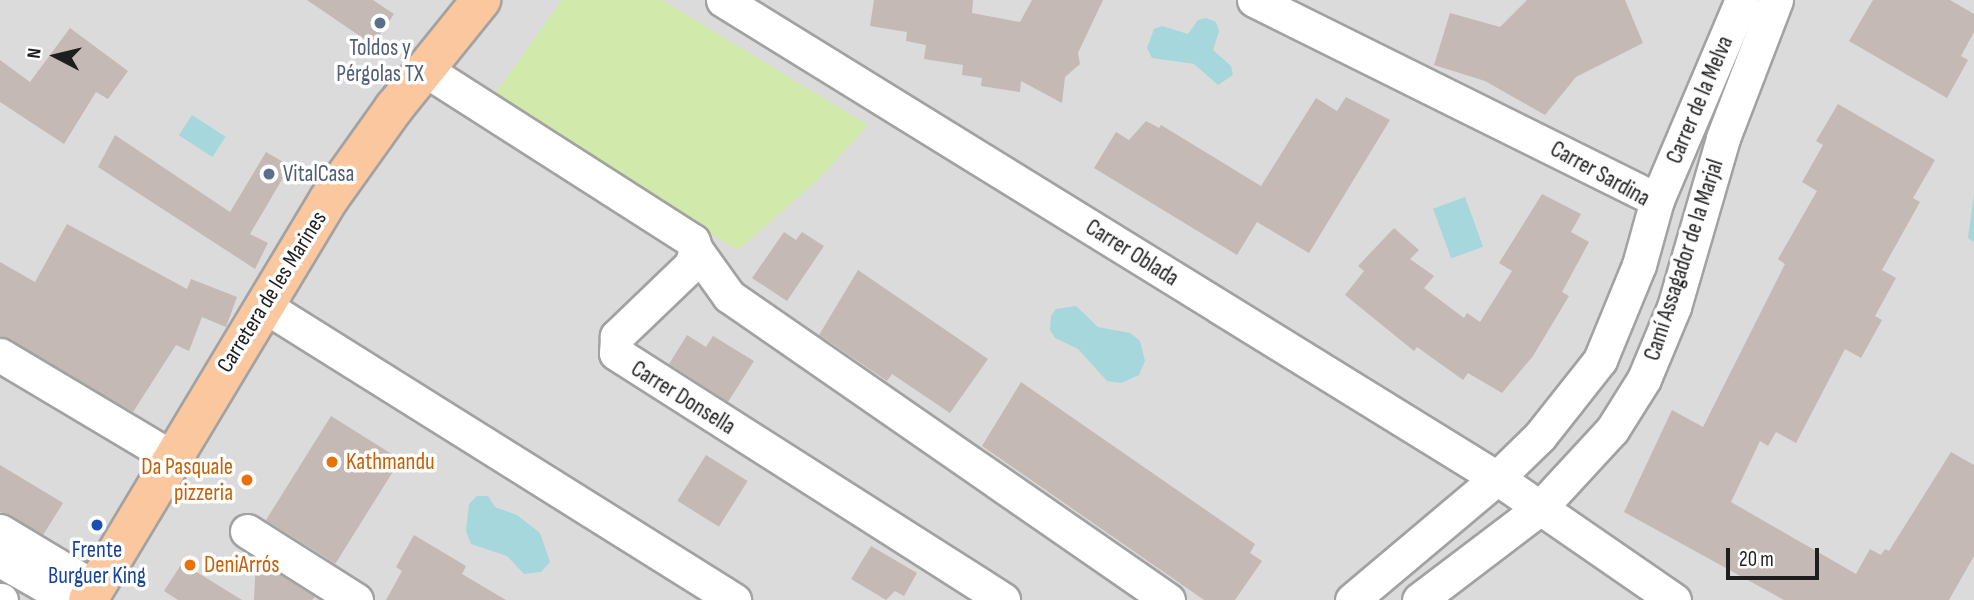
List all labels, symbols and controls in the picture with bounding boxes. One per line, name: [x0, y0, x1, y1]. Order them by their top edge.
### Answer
marker: Toldos y Pérgolas TX: [372, 15, 388, 31]
north arrow: [21, 21, 91, 91]
street label: Carrer de la Melva: [1661, 32, 1739, 168]
place label: Toldos y Pérgolas TX: [336, 34, 424, 88]
text: N: [23, 47, 47, 60]
street label: Carrer Sardina: [1545, 135, 1655, 213]
street label: Camí Assagador de la Marjal: [1638, 156, 1730, 364]
place label: VitalCasa: [283, 160, 354, 188]
marker: VitalCasa: [261, 166, 277, 182]
street label: Carretera de les Marines: [211, 206, 333, 378]
street label: Carrer Oblada: [1080, 214, 1184, 292]
street label: Carrer Donsella: [626, 355, 740, 441]
place label: Kathmandu: [346, 448, 435, 476]
place label: Da Pasquale pizzeria: [141, 453, 233, 507]
marker: Kathmandu: [324, 454, 340, 470]
marker: Da Pasquale pizzeria: [239, 472, 255, 488]
marker: Frente Burguer King: [89, 517, 105, 533]
scale bar: [1729, 534, 1822, 578]
place label: Frente Burguer King: [48, 536, 146, 590]
text: 20 m: [1739, 547, 1774, 572]
place label: DeniArrós: [204, 551, 280, 579]
marker: DeniArrós: [182, 557, 198, 573]

